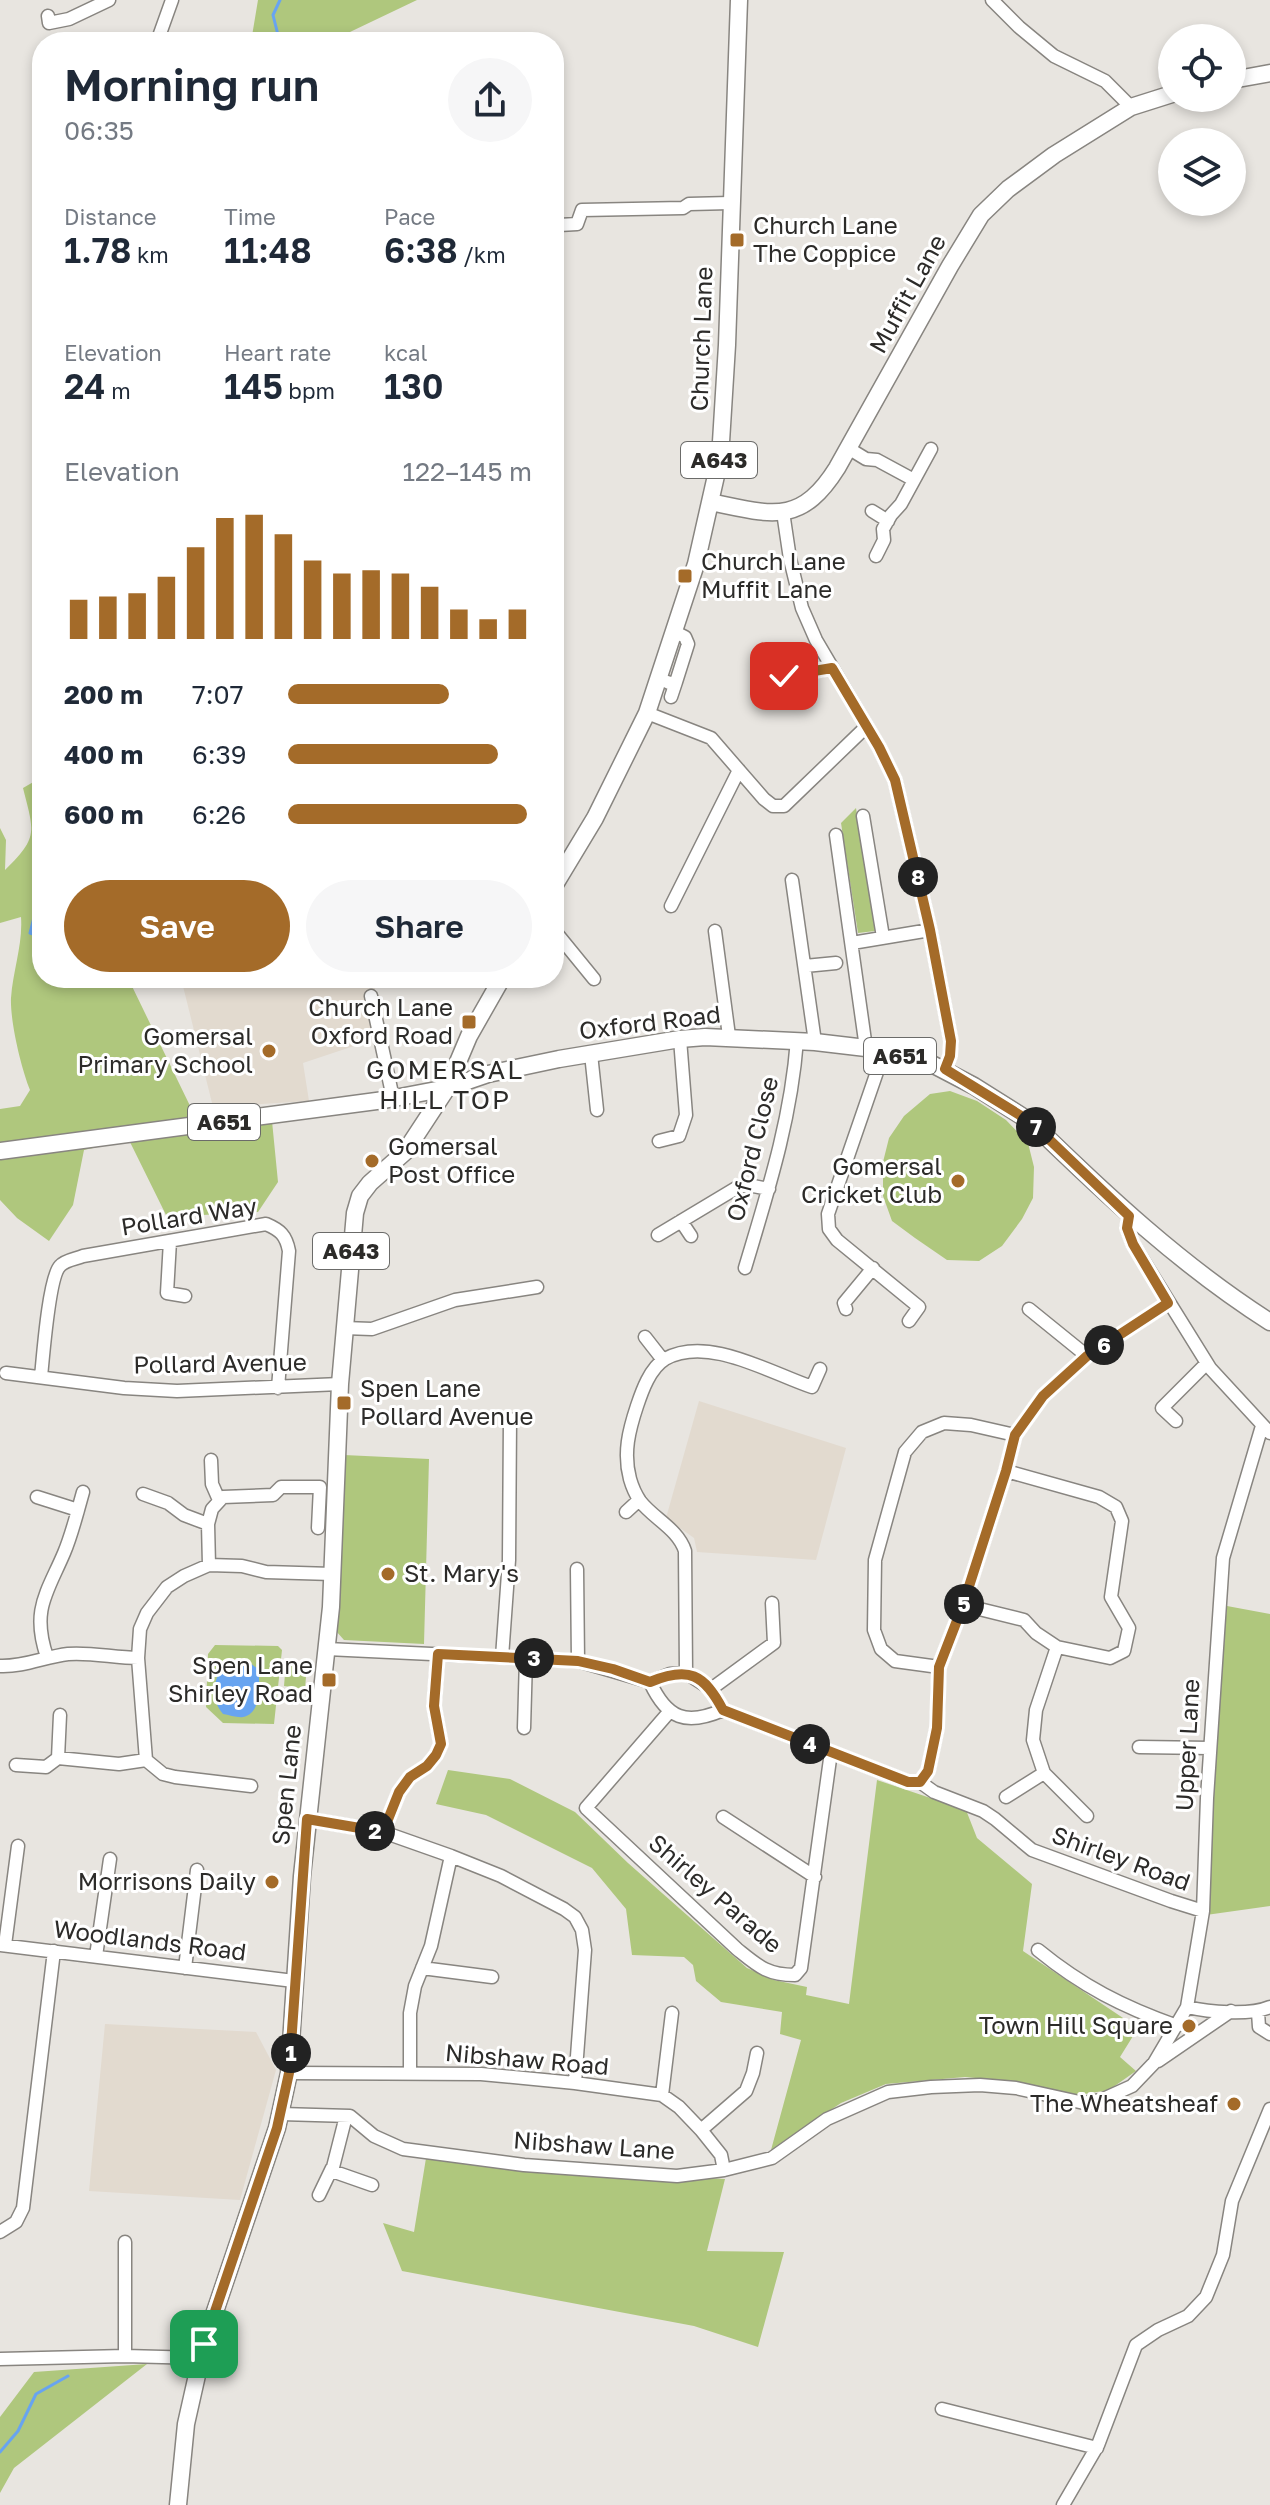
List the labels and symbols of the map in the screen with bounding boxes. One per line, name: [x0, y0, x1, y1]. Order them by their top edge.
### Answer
place label: Church Lane The Coppice: [753, 210, 898, 267]
street label: Muffit Lane: [862, 229, 951, 358]
marker: Church Lane The Coppice: [728, 231, 746, 249]
street label: Church Lane: [683, 266, 718, 412]
road number: A643: [681, 442, 757, 478]
place label: Church Lane Muffit Lane: [701, 546, 846, 603]
marker: Church Lane Muffit Lane: [676, 567, 694, 585]
pin: [750, 642, 818, 710]
pin: 8: [898, 857, 938, 897]
place label: Church Lane Oxford Road: [308, 992, 453, 1049]
street label: Oxford Road: [577, 998, 722, 1045]
marker: Church Lane Oxford Road: [460, 1013, 478, 1031]
place label: Gomersal Primary School: [77, 1021, 253, 1078]
road number: A651: [864, 1038, 936, 1074]
marker: Gomersal Primary School: [260, 1042, 278, 1060]
district label: GOMERSAL HILL TOP: [366, 1054, 524, 1115]
street label: Oxford Close: [720, 1073, 784, 1224]
road number: A651: [188, 1104, 260, 1140]
pin: 7: [1016, 1107, 1056, 1147]
place label: Gomersal Post Office: [388, 1131, 515, 1188]
place label: Gomersal Cricket Club: [801, 1151, 942, 1208]
marker: Gomersal Post Office: [363, 1152, 381, 1170]
marker: Gomersal Cricket Club: [949, 1172, 967, 1190]
street label: Pollard Way: [119, 1190, 259, 1241]
road number: A643: [313, 1233, 389, 1269]
pin: 6: [1084, 1325, 1124, 1365]
street label: Pollard Avenue: [133, 1346, 307, 1379]
place label: Spen Lane Pollard Avenue: [360, 1373, 533, 1430]
marker: Spen Lane Pollard Avenue: [335, 1394, 353, 1412]
place label: St. Mary's: [404, 1558, 519, 1587]
marker: St. Mary's: [379, 1565, 397, 1583]
pin: 5: [944, 1584, 984, 1624]
pin: 3: [514, 1638, 554, 1678]
place label: Spen Lane Shirley Road: [168, 1650, 313, 1707]
marker: Spen Lane Shirley Road: [320, 1671, 338, 1689]
street label: Upper Lane: [1169, 1678, 1204, 1812]
street label: Spen Lane: [265, 1723, 306, 1847]
pin: 4: [790, 1724, 830, 1764]
pin: 2: [355, 1811, 395, 1851]
street label: Shirley Road: [1048, 1819, 1195, 1896]
street label: Shirley Parade: [644, 1827, 788, 1958]
place label: Morrisons Daily: [78, 1866, 256, 1895]
marker: Morrisons Daily: [263, 1873, 281, 1891]
street label: Woodlands Road: [52, 1913, 248, 1966]
place label: Town Hill Square: [979, 2010, 1173, 2039]
marker: Town Hill Square: [1180, 2017, 1198, 2035]
pin: 1: [271, 2033, 311, 2073]
street label: Nibshaw Road: [444, 2037, 610, 2080]
place label: The Wheatsheaf: [1030, 2088, 1218, 2117]
marker: The Wheatsheaf: [1225, 2095, 1243, 2113]
street label: Nibshaw Lane: [512, 2124, 676, 2165]
pin: [170, 2310, 238, 2378]

